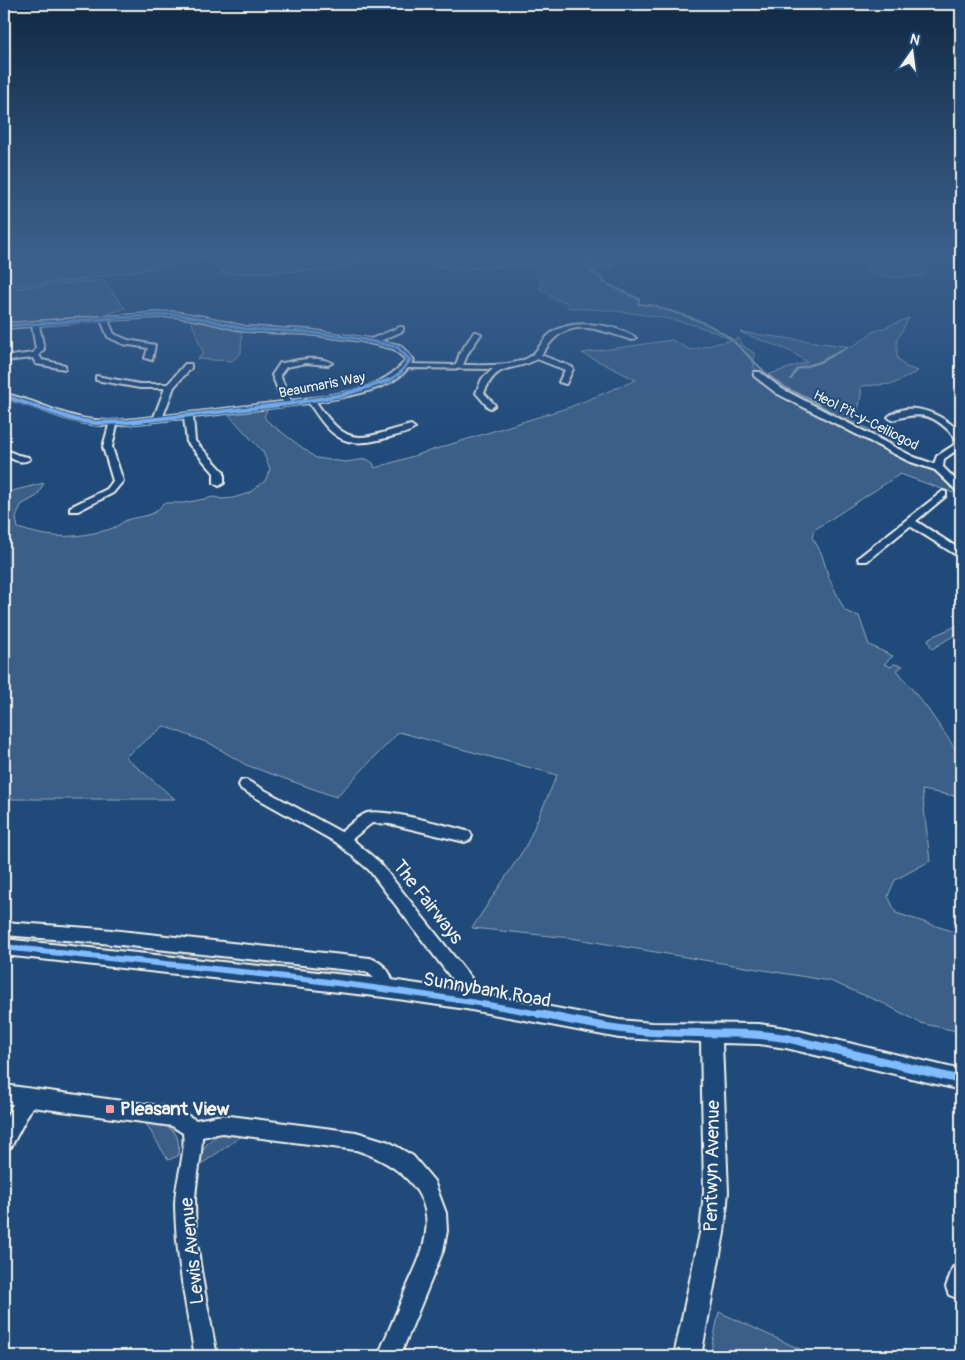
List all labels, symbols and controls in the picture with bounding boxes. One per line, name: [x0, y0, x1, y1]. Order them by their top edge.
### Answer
north arrow: [888, 28, 938, 78]
text: N: [908, 30, 922, 49]
street label: Beaumaris Way: [277, 368, 367, 402]
street label: Heol Pit-y-Ceiliogod: [811, 386, 922, 454]
street label: The Fairways: [388, 855, 469, 949]
street label: Sunnybank Road: [421, 967, 553, 1013]
place label: Pleasant View: [120, 1097, 229, 1121]
street label: Pentwyn Avenue: [699, 1099, 725, 1232]
marker: Pleasant View: [104, 1103, 116, 1115]
street label: Lewis Avenue: [174, 1196, 210, 1306]

